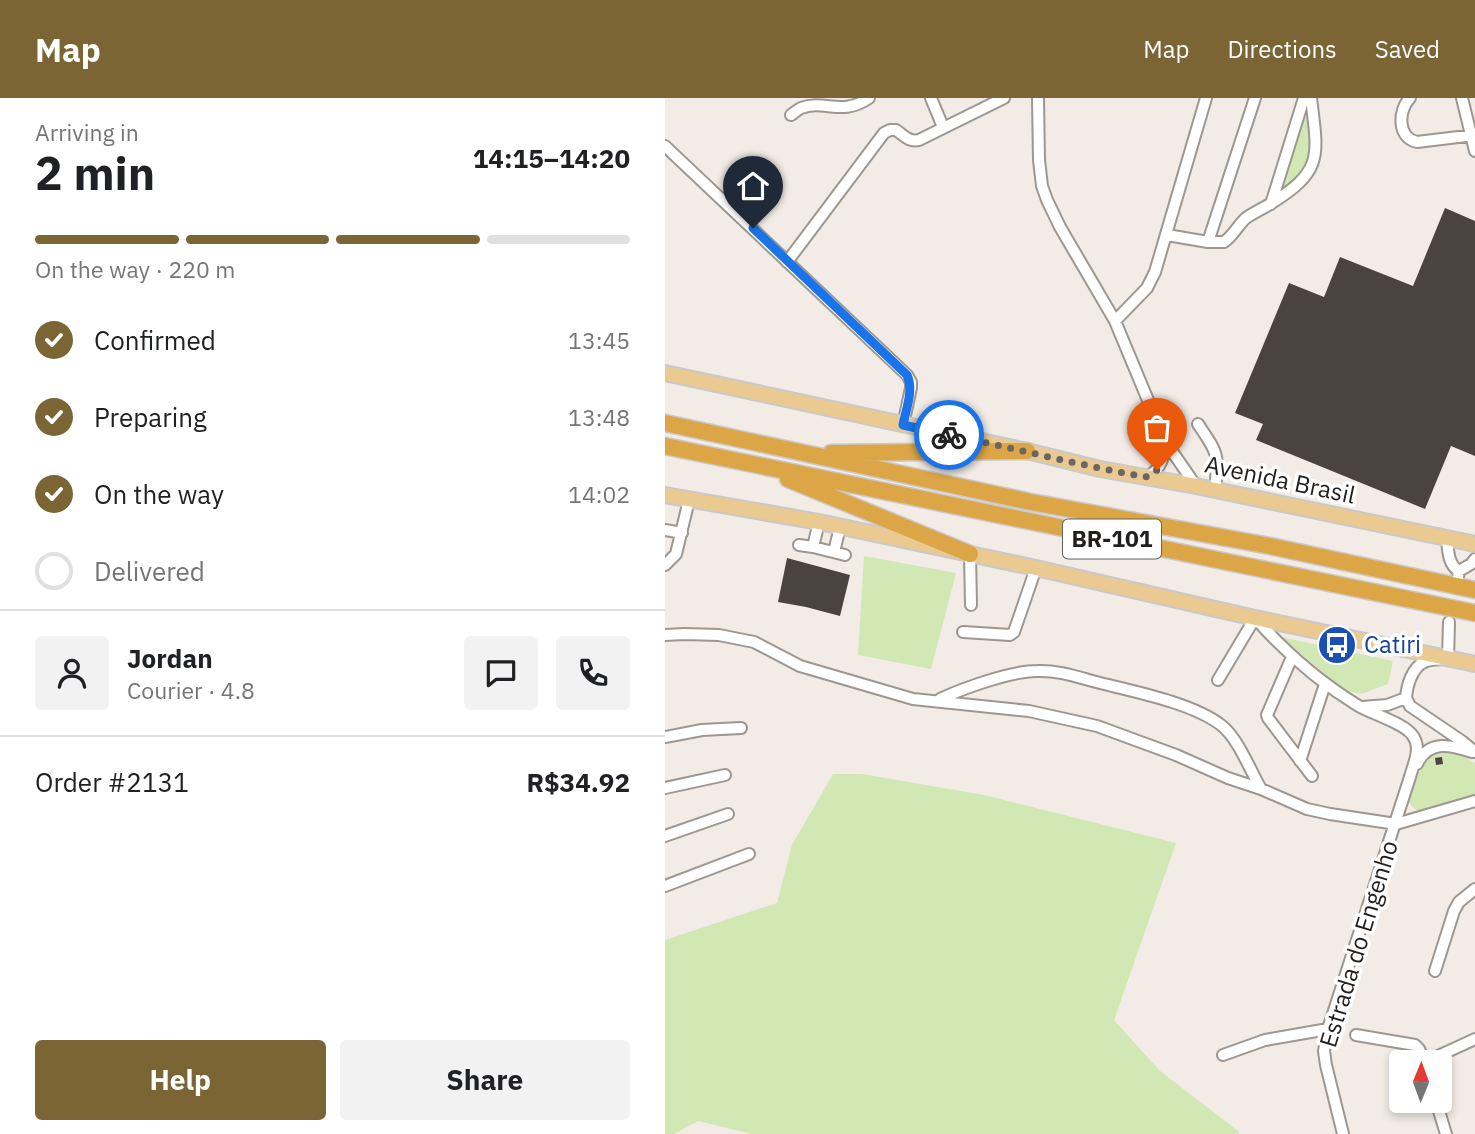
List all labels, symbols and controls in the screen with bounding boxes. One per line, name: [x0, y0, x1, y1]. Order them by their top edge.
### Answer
text: Map: [35, 28, 101, 71]
text: Map: [1143, 33, 1189, 65]
text: Directions: [1227, 33, 1337, 65]
text: Saved: [1375, 33, 1440, 65]
text: Arriving in: [35, 117, 139, 147]
text: 14:15–14:20: [473, 141, 630, 175]
text: 2 min: [35, 143, 155, 203]
pin: [723, 156, 783, 228]
icon: home: [734, 167, 772, 205]
text: On the way · 220 m: [35, 254, 235, 284]
icon: check: [35, 321, 73, 359]
text: Confirmed: [94, 323, 216, 357]
text: 13:45: [568, 325, 630, 355]
icon: check: [35, 398, 73, 436]
pin: [1127, 398, 1187, 470]
text: Preparing: [94, 400, 207, 434]
courier: [914, 400, 984, 470]
text: 13:48: [568, 402, 630, 432]
icon: bag: [1138, 409, 1176, 447]
icon: bike: [930, 416, 968, 454]
street label: Avenida Brasil: [1202, 447, 1358, 511]
icon: check: [35, 475, 73, 513]
text: On the way: [94, 477, 224, 511]
text: 14:02: [568, 479, 630, 509]
road number: BR-101: [1063, 520, 1161, 559]
text: Delivered: [94, 554, 205, 588]
bus stop icon: Catiri: [1316, 624, 1358, 666]
place label: Catiri: [1364, 628, 1421, 660]
button: person: [35, 636, 109, 710]
button: chat: [464, 636, 538, 710]
button: phone: [556, 636, 630, 710]
text: Jordan: [127, 641, 213, 675]
text: Courier · 4.8: [127, 675, 255, 705]
text: Order #2131: [35, 765, 189, 799]
text: R$34.92: [526, 765, 630, 799]
street label: Estrada do Engenho: [1311, 836, 1405, 1051]
button: Help: [35, 1040, 326, 1120]
button: Share: [340, 1040, 630, 1120]
north arrow: [1389, 1050, 1453, 1113]
map controls: [1389, 1050, 1452, 1113]

